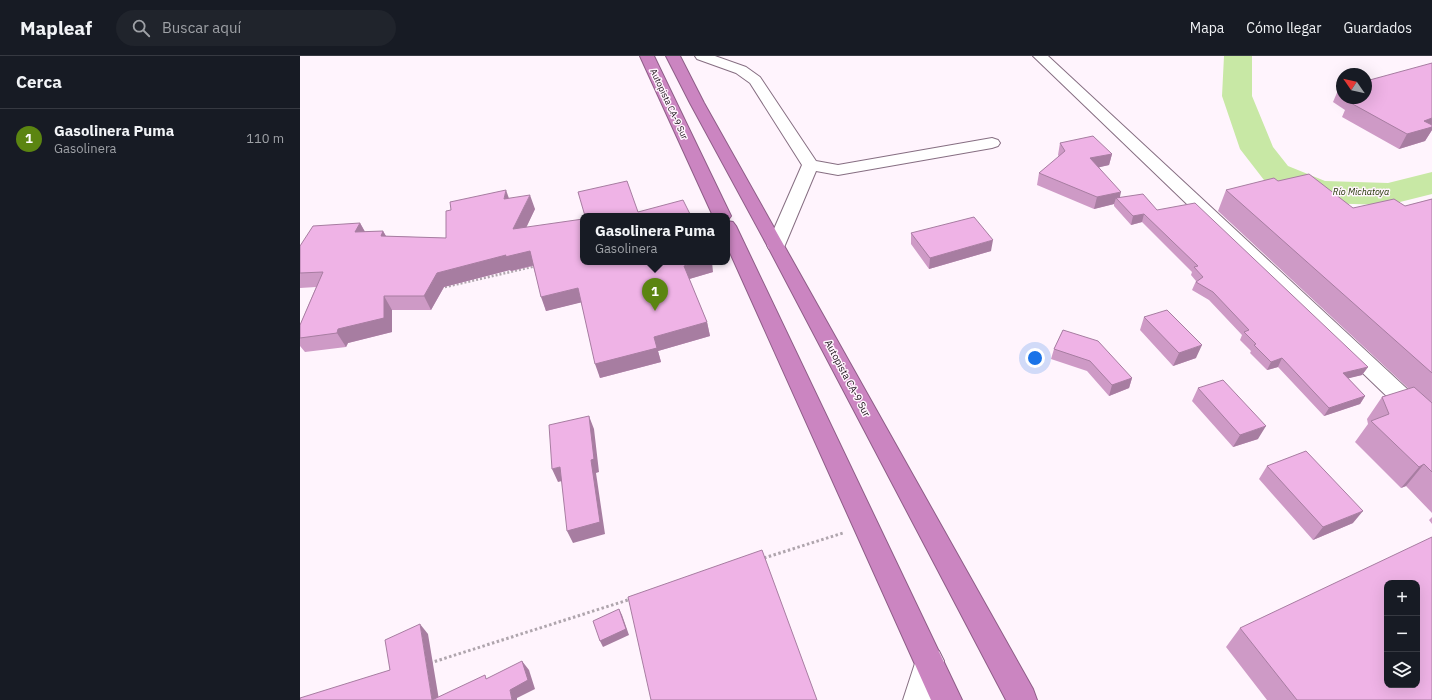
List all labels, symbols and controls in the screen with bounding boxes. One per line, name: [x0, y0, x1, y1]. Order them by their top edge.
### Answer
search box: [116, 10, 396, 46]
text: Mapleaf: [20, 16, 92, 40]
icon: search: [130, 17, 152, 39]
text: Buscar aquí: [162, 18, 241, 37]
text: Mapa: [1190, 19, 1224, 37]
text: Cómo llegar: [1246, 19, 1321, 37]
text: Guardados: [1343, 19, 1412, 37]
street label: Autopista CA-9 Sur: [648, 67, 691, 142]
north arrow: [1336, 68, 1372, 104]
text: Cerca: [16, 71, 62, 93]
text: Gasolinera Puma: [54, 121, 174, 140]
text: 1: [25, 130, 33, 147]
text: 110 m: [246, 130, 284, 147]
text: Gasolinera: [54, 140, 117, 157]
water label: Río Michatoya: [1333, 186, 1389, 197]
popup: [580, 213, 730, 265]
text: Gasolinera Puma: [595, 221, 715, 240]
text: Gasolinera: [595, 240, 657, 257]
pin: 1: [642, 278, 668, 311]
street label: Autopista CA-9 Sur: [822, 337, 873, 419]
your location: [1025, 348, 1045, 368]
map controls: [1384, 580, 1420, 688]
button: +: [1384, 580, 1420, 616]
button: −: [1384, 616, 1420, 652]
button: layers: [1384, 652, 1420, 688]

